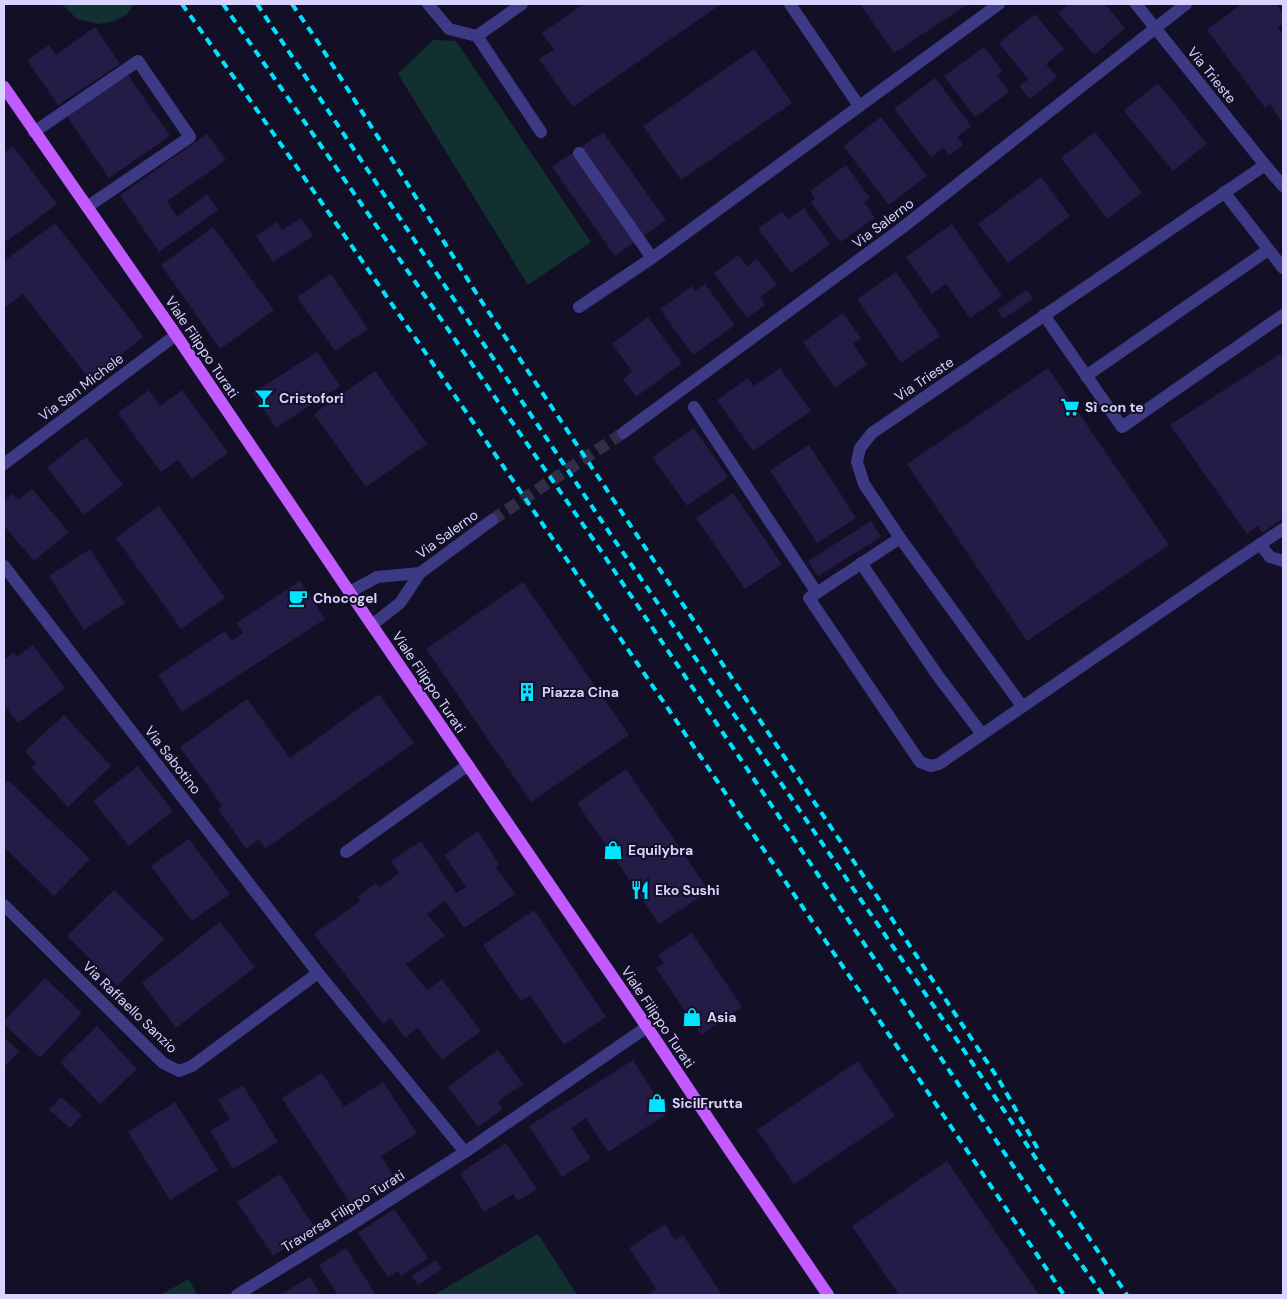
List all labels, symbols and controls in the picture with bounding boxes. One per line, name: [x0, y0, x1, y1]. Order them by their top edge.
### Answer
street label: Via Trieste: [1184, 43, 1240, 107]
street label: Via Salerno: [849, 194, 917, 252]
street label: Viale Filippo Turati: [161, 293, 243, 401]
street label: Via San Michele: [35, 349, 127, 425]
street label: Via Trieste: [891, 353, 957, 405]
bar icon: Cristofori: [253, 387, 275, 409]
place label: Cristofori: [279, 389, 344, 407]
supermarket icon: Sì con te: [1059, 396, 1081, 418]
place label: Sì con te: [1085, 398, 1144, 416]
street label: Via Salerno: [412, 505, 482, 563]
cafe icon: Chocogel: [287, 587, 309, 609]
place label: Chocogel: [313, 589, 377, 607]
street label: Viale Filippo Turati: [388, 628, 470, 736]
building icon: Piazza Cina: [516, 681, 538, 703]
place label: Piazza Cina: [542, 683, 619, 701]
street label: Via Sabotino: [141, 722, 205, 798]
shop icon: Equilybra: [602, 839, 624, 861]
place label: Equilybra: [628, 841, 693, 859]
restaurant icon: Eko Sushi: [629, 879, 651, 901]
place label: Eko Sushi: [655, 881, 720, 899]
street label: Via Raffaello Sanzio: [79, 957, 181, 1057]
street label: Viale Filippo Turati: [617, 963, 699, 1071]
shop icon: Asia: [681, 1006, 703, 1028]
place label: Asia: [707, 1008, 736, 1026]
shop icon: SicilFrutta: [646, 1092, 668, 1114]
place label: SicilFrutta: [672, 1094, 743, 1112]
street label: Traversa Filippo Turati: [278, 1166, 408, 1256]

